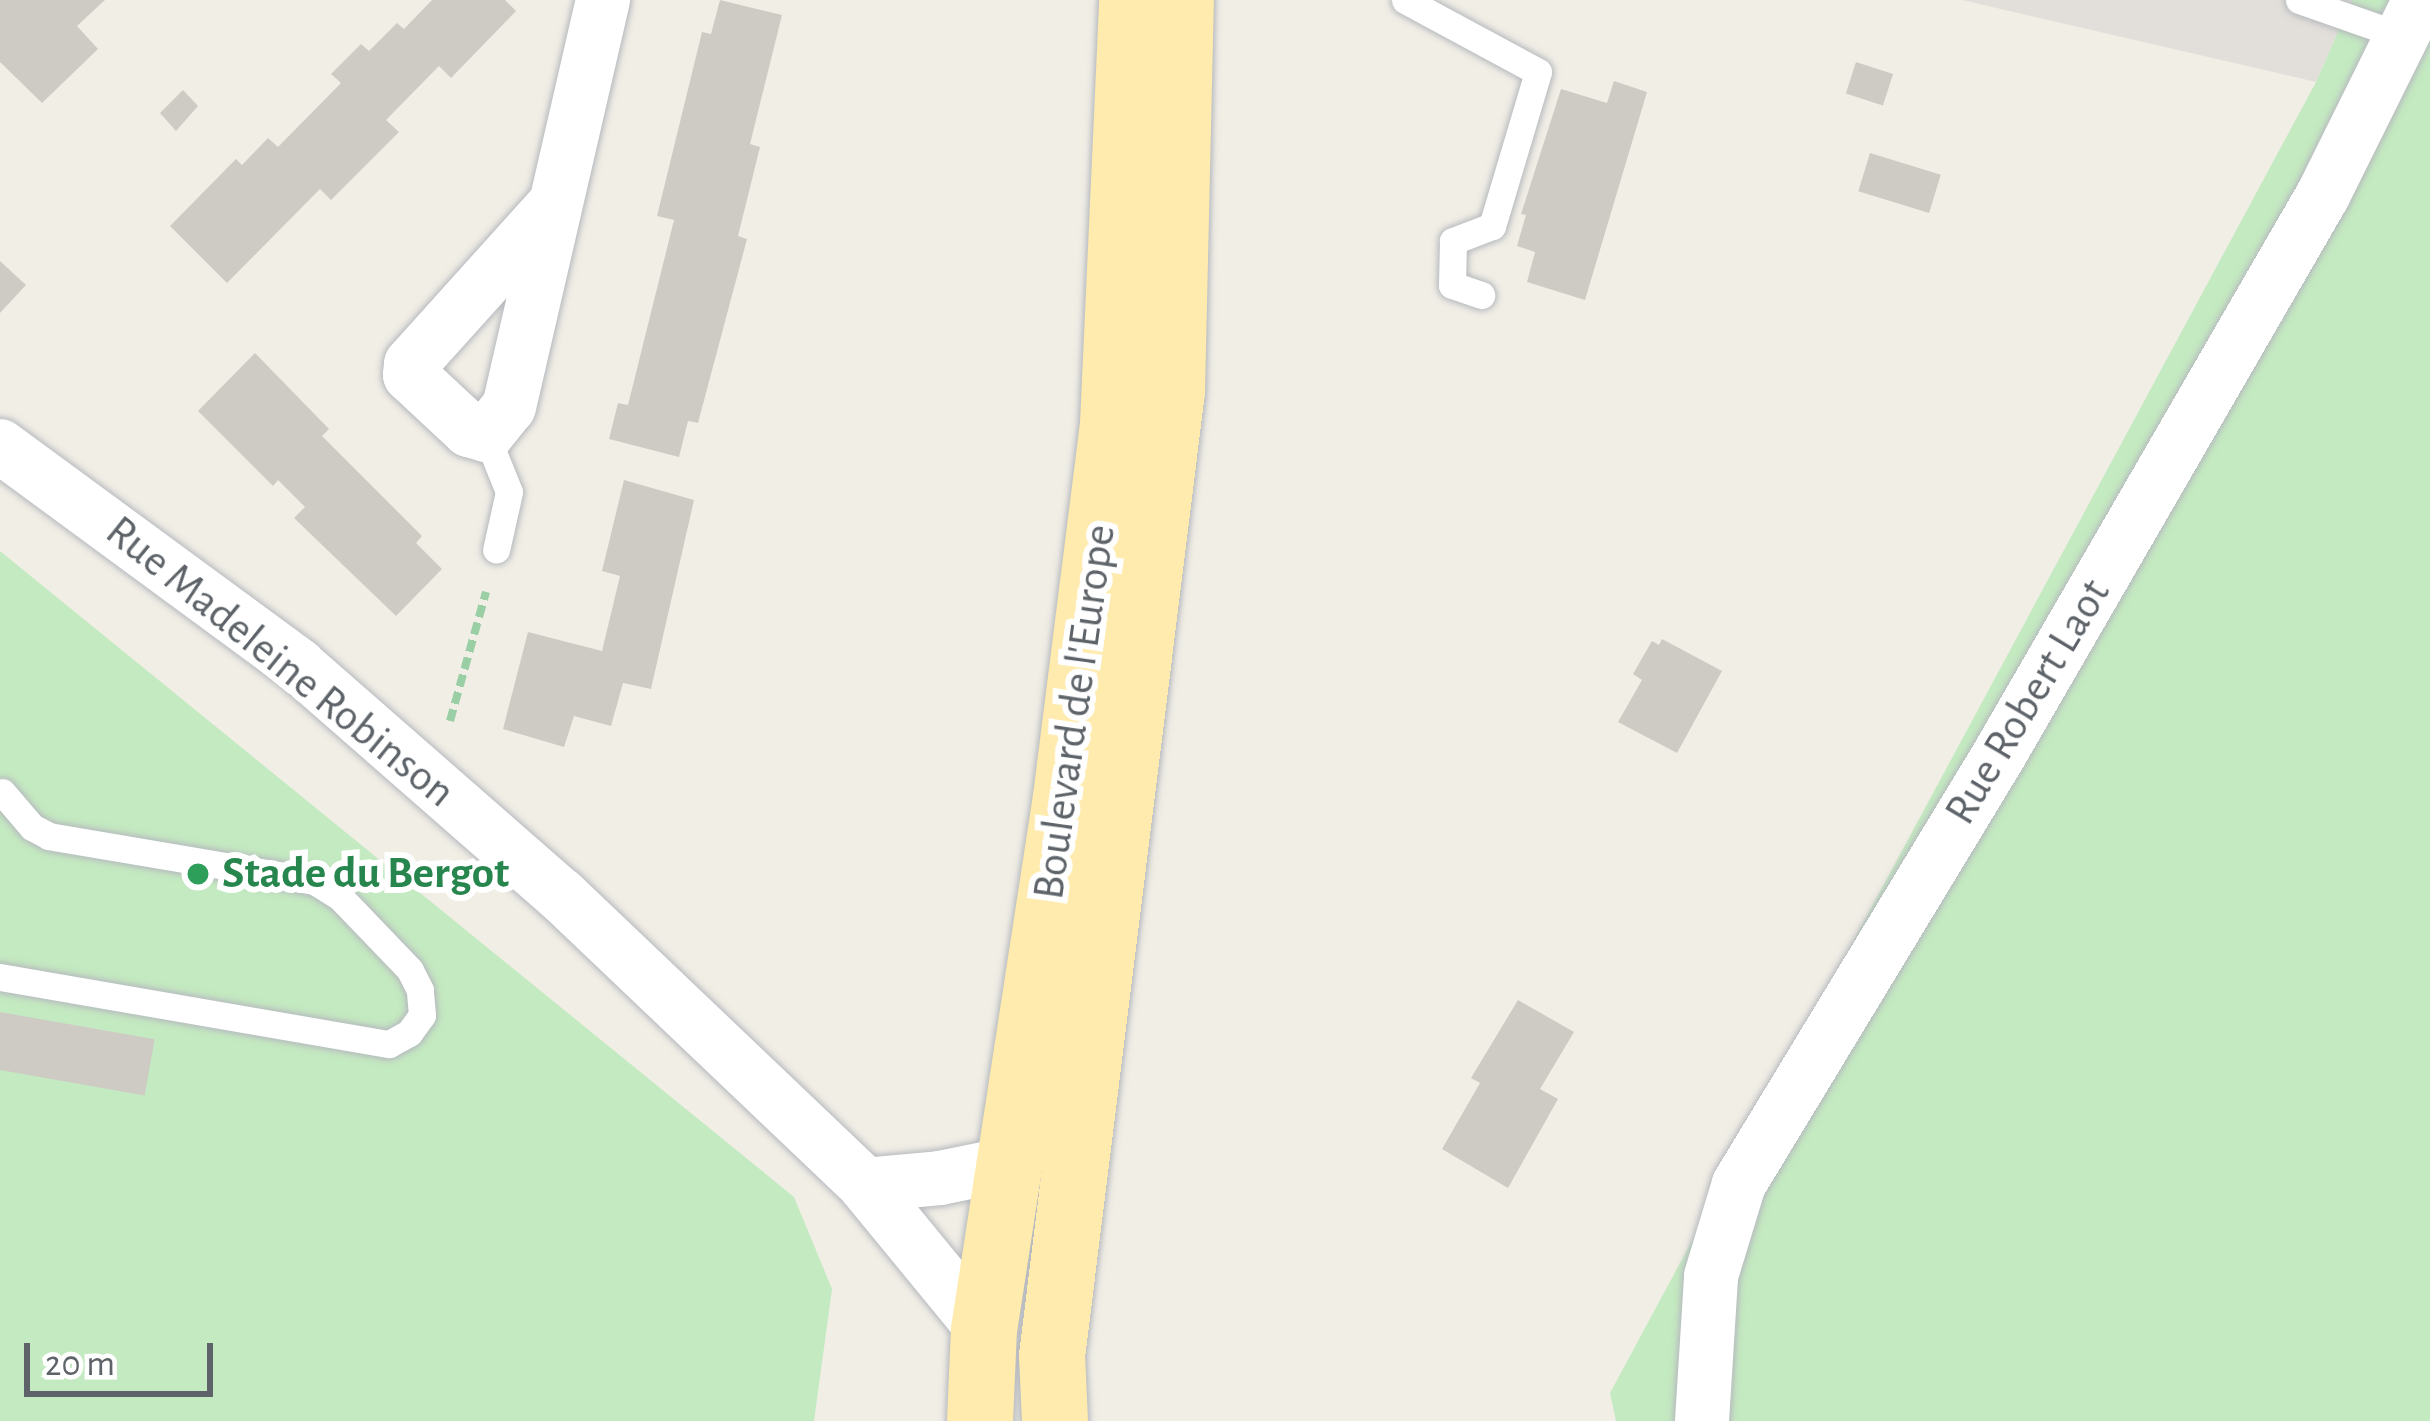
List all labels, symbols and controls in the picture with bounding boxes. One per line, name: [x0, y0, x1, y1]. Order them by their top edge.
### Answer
street label: Rue Madeleine Robinson: [95, 505, 465, 819]
street label: Boulevard de l'Europe: [1022, 521, 1128, 903]
street label: Rue Robert Laot: [1934, 570, 2122, 834]
place label: Stade du Bergot: [222, 847, 509, 901]
marker: Stade du Bergot: [185, 861, 211, 887]
scale bar: [30, 1319, 219, 1393]
text: 20 m: [45, 1346, 115, 1382]

